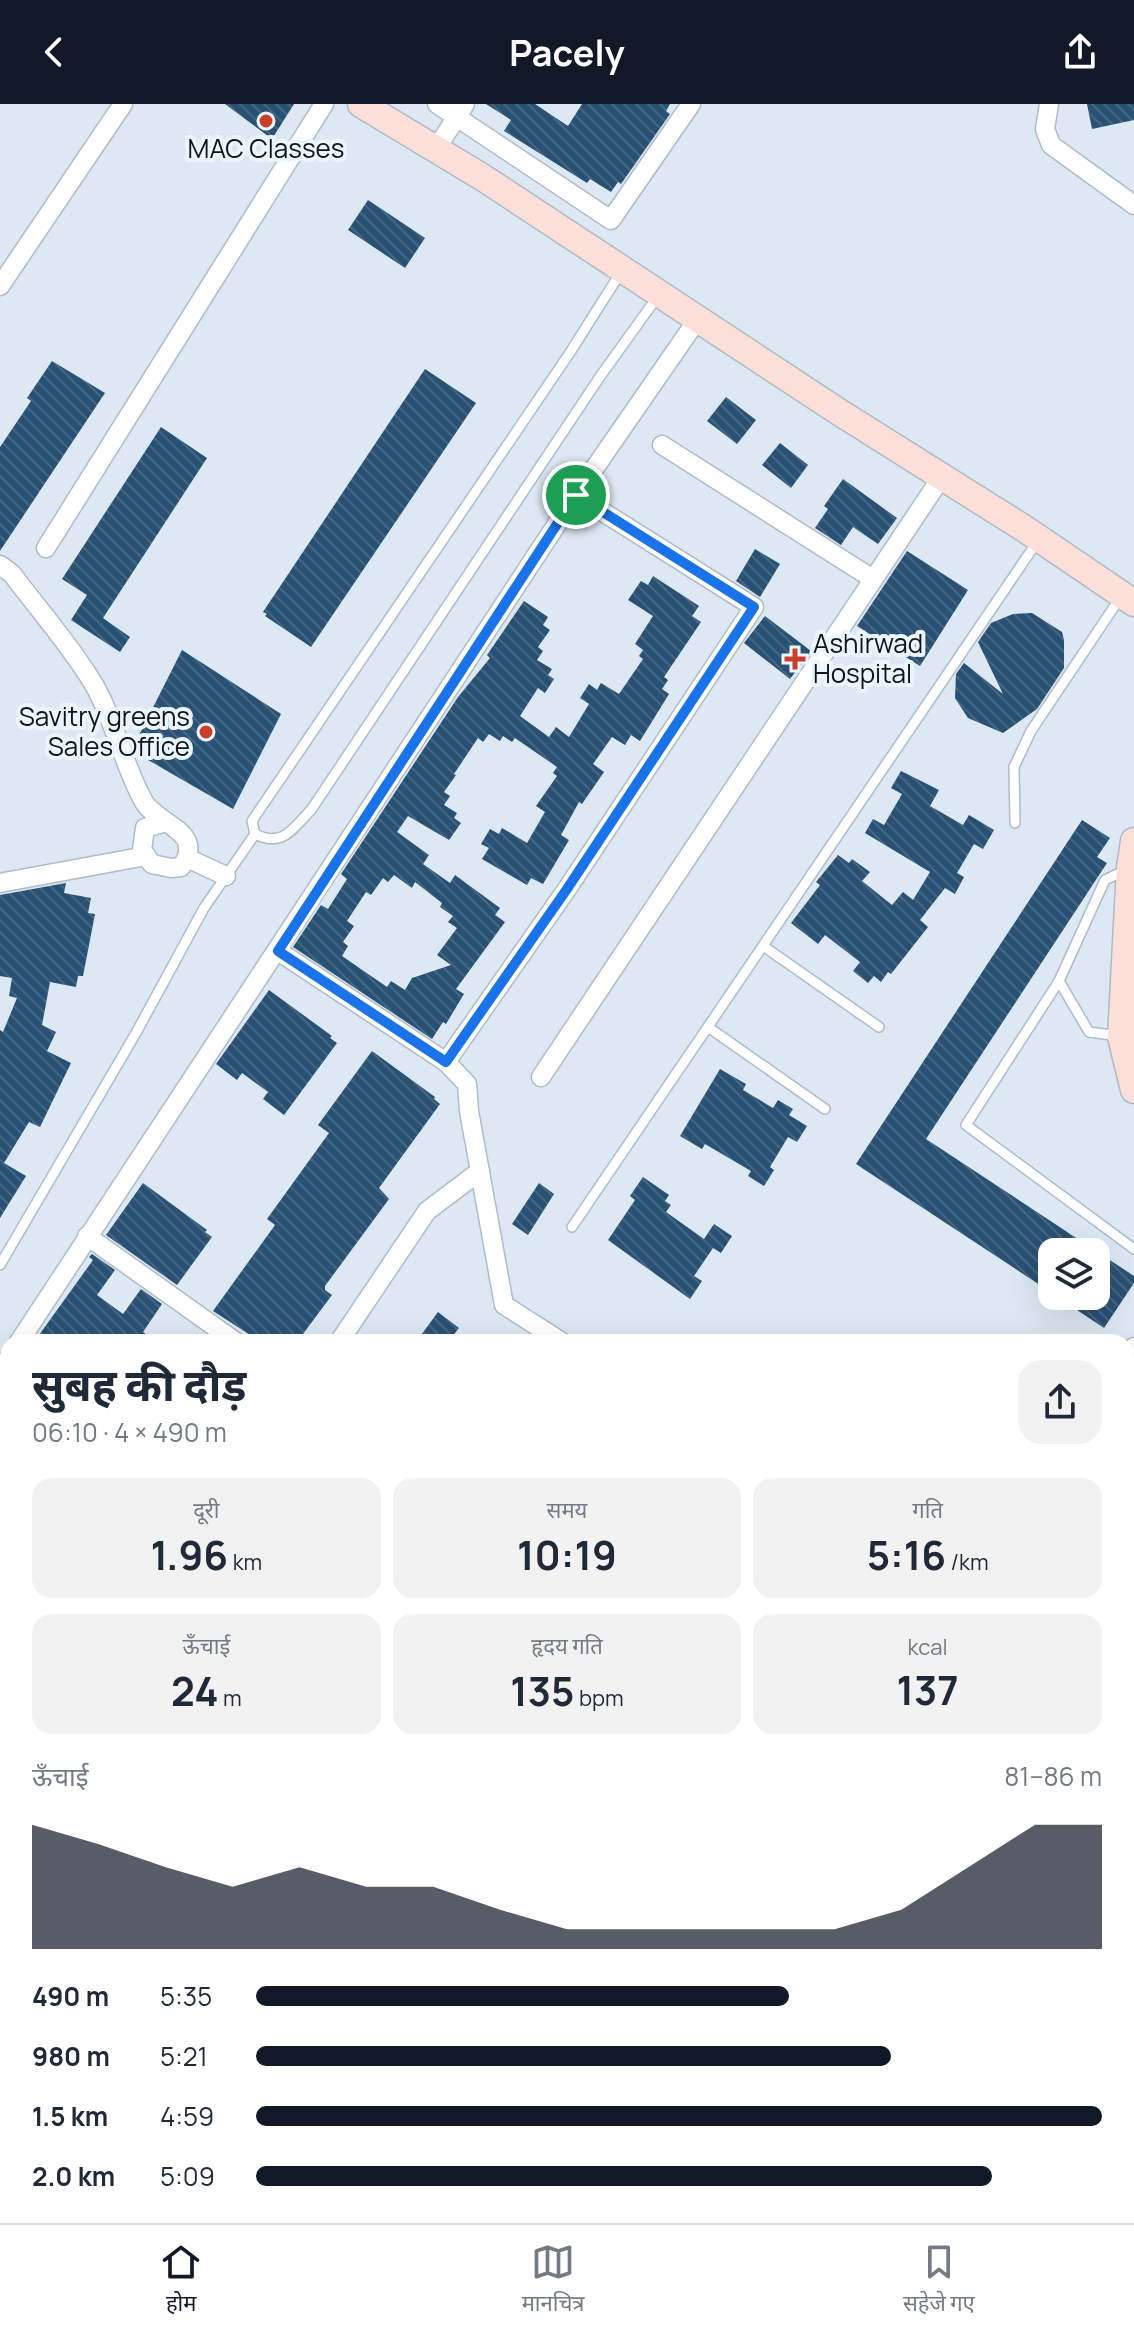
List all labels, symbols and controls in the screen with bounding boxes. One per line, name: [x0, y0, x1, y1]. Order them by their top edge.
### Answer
text: Pacely: [509, 28, 625, 77]
icon: back: [32, 30, 76, 74]
icon: share: [1058, 30, 1102, 74]
marker: MAC Classes: [257, 112, 275, 130]
place label: MAC Classes: [188, 130, 344, 166]
pin: [542, 461, 610, 529]
icon: arrive: [554, 473, 598, 517]
place label: Ashirwad Hospital: [813, 625, 923, 691]
marker: Ashirwad Hospital: [784, 648, 806, 670]
place label: Savitry greens Sales Office: [19, 698, 190, 764]
marker: Savitry greens Sales Office: [197, 723, 215, 741]
map controls: [1038, 1238, 1110, 1310]
button: layers: [1038, 1238, 1110, 1310]
text: सुबह की दौड़: [32, 1354, 246, 1414]
button: share: [1018, 1360, 1102, 1444]
text: 06:10 · 4 × 490 m: [32, 1414, 227, 1450]
text: दूरी: [193, 1495, 220, 1525]
text: समय: [547, 1495, 587, 1525]
text: गति: [912, 1495, 943, 1525]
text: 1.96: [150, 1527, 228, 1582]
text: 10:19: [517, 1527, 617, 1582]
text: 5:16: [867, 1527, 946, 1582]
text: km: [228, 1547, 262, 1577]
text: /km: [946, 1547, 989, 1577]
text: ऊँचाई: [182, 1631, 230, 1661]
text: हृदय गति: [531, 1631, 603, 1661]
text: kcal: [908, 1632, 948, 1662]
text: 137: [897, 1662, 959, 1717]
text: 24: [171, 1663, 218, 1718]
text: 135: [510, 1663, 575, 1718]
text: m: [218, 1683, 242, 1713]
text: bpm: [575, 1683, 624, 1713]
text: ऊँचाई: [32, 1758, 88, 1794]
text: 81–86 m: [1004, 1758, 1102, 1794]
text: 490 m: [32, 1978, 109, 2014]
text: 5:35: [160, 1978, 212, 2014]
text: 980 m: [32, 2038, 110, 2074]
text: 5:21: [160, 2038, 208, 2074]
text: 1.5 km: [32, 2098, 108, 2134]
text: 4:59: [160, 2098, 214, 2134]
text: 2.0 km: [32, 2158, 115, 2194]
text: 5:09: [160, 2158, 215, 2194]
tab: होम: [159, 2240, 203, 2320]
tab: मानचित्र: [522, 2240, 585, 2320]
tab: सहेजे गए: [903, 2240, 975, 2320]

